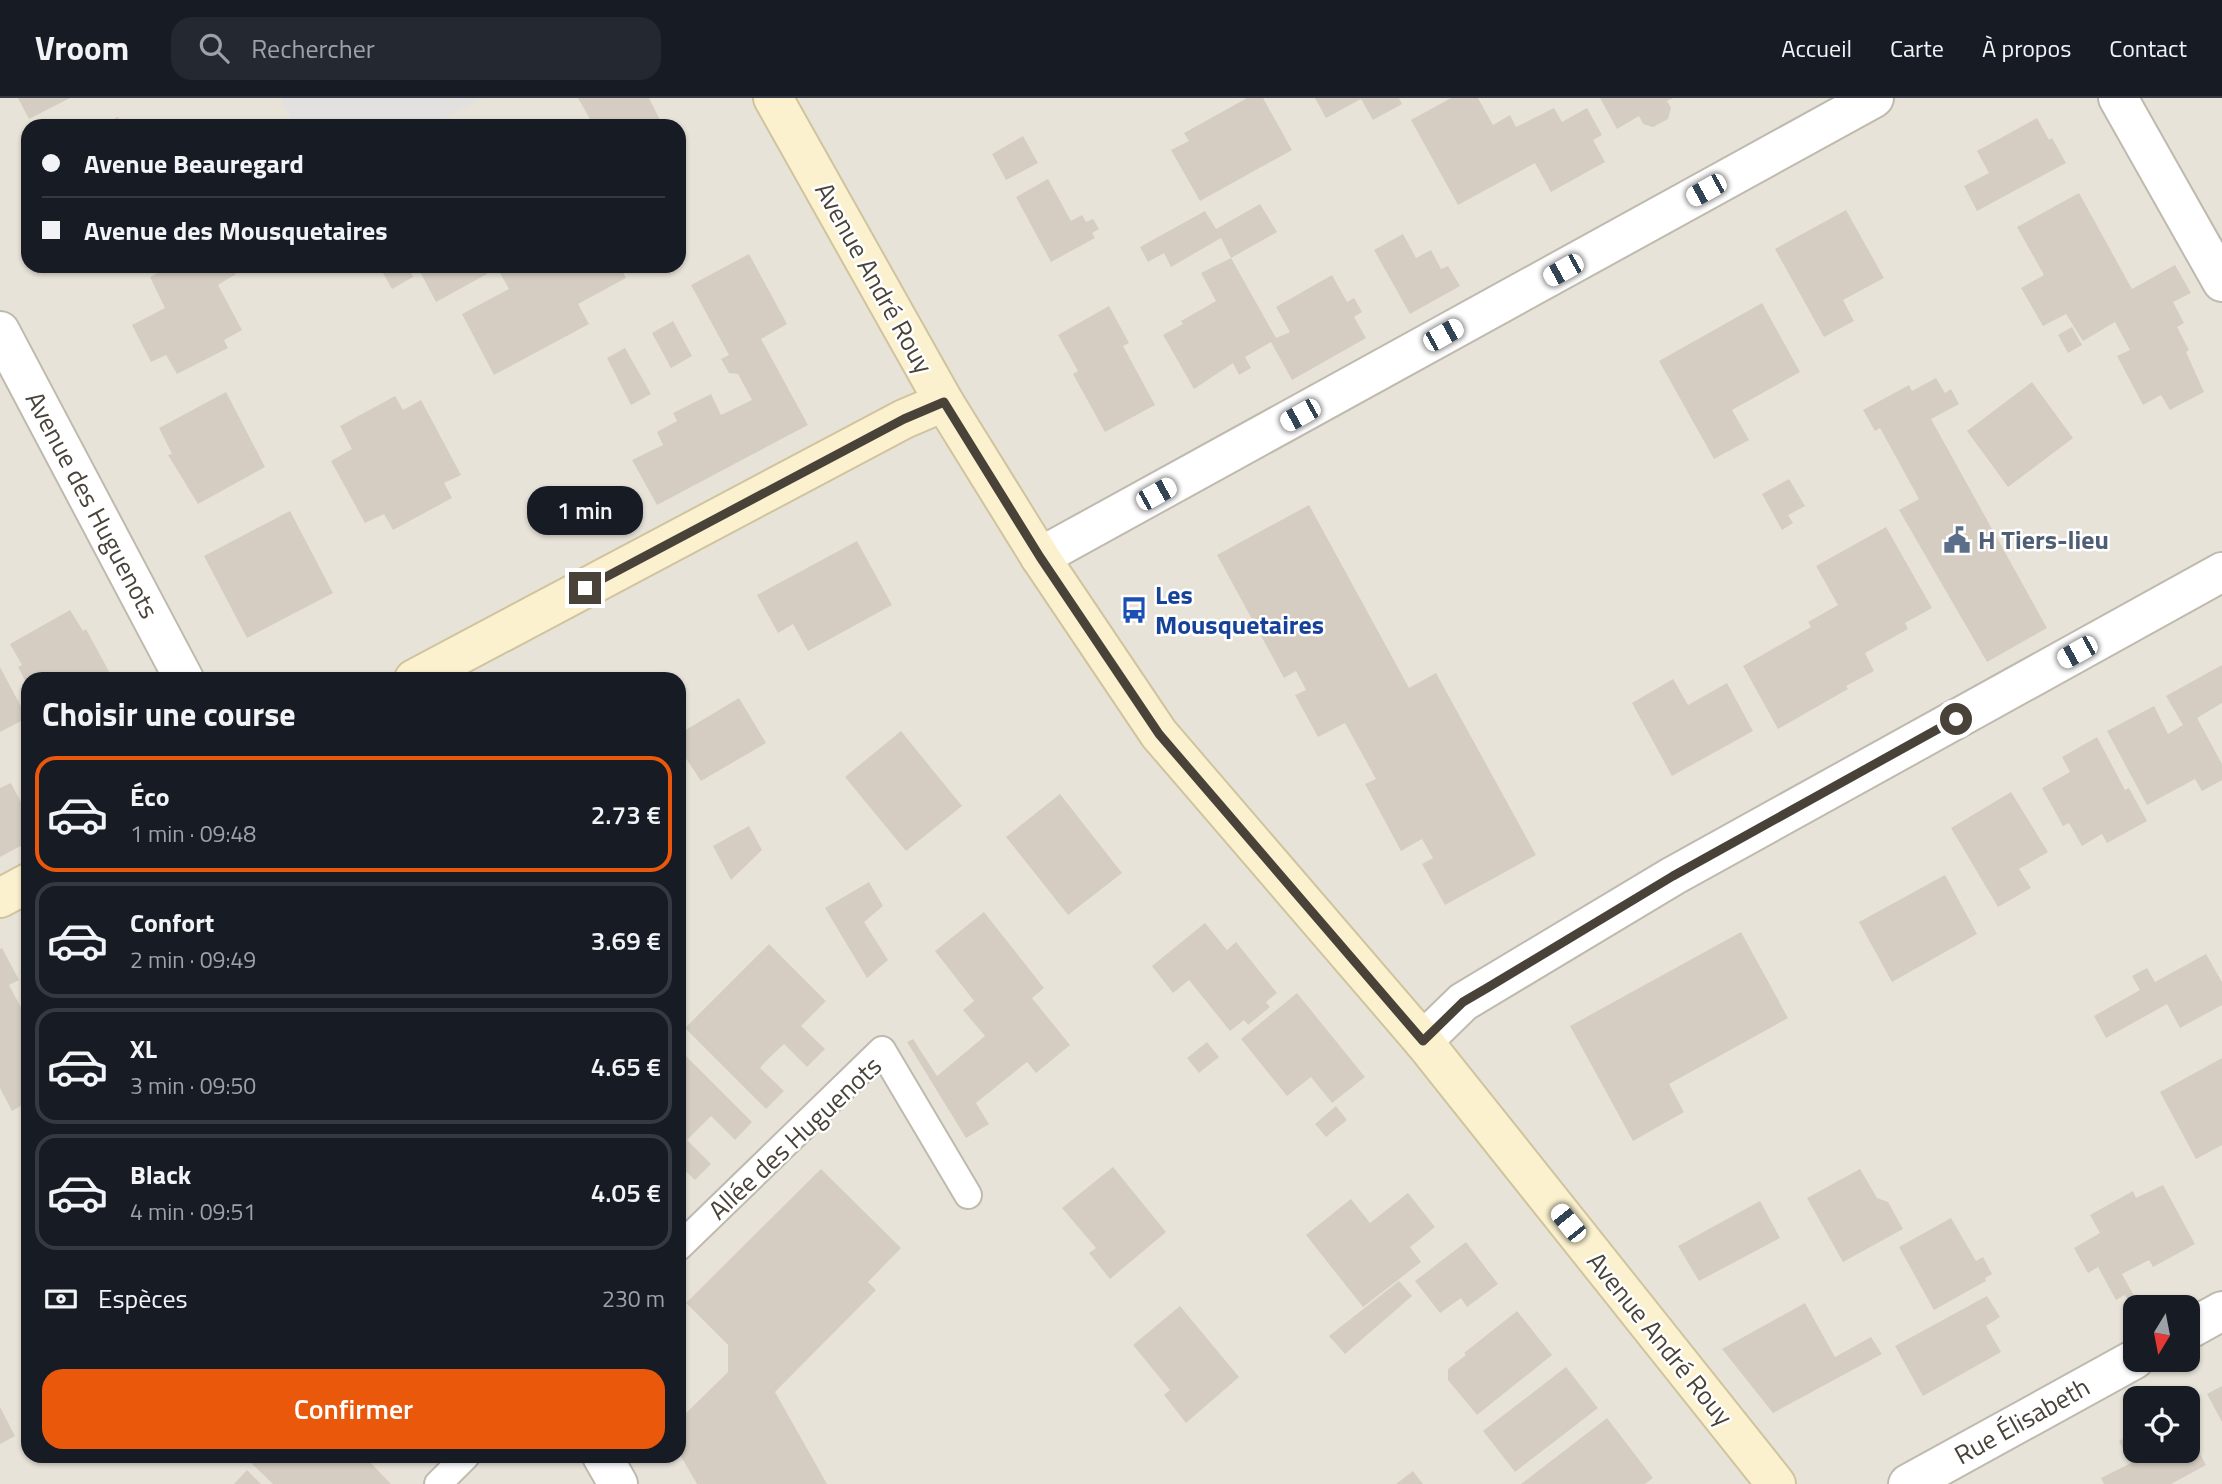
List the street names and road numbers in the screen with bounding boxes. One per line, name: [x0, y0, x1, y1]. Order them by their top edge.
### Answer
street label: Avenue André Rouy: [806, 175, 943, 381]
street label: Avenue des Huguenots: [16, 384, 169, 625]
street label: Allée des Huguenots: [699, 1047, 890, 1228]
street label: Avenue André Rouy: [1578, 1243, 1743, 1434]
street label: Rue Élisabeth: [1947, 1367, 2097, 1474]

